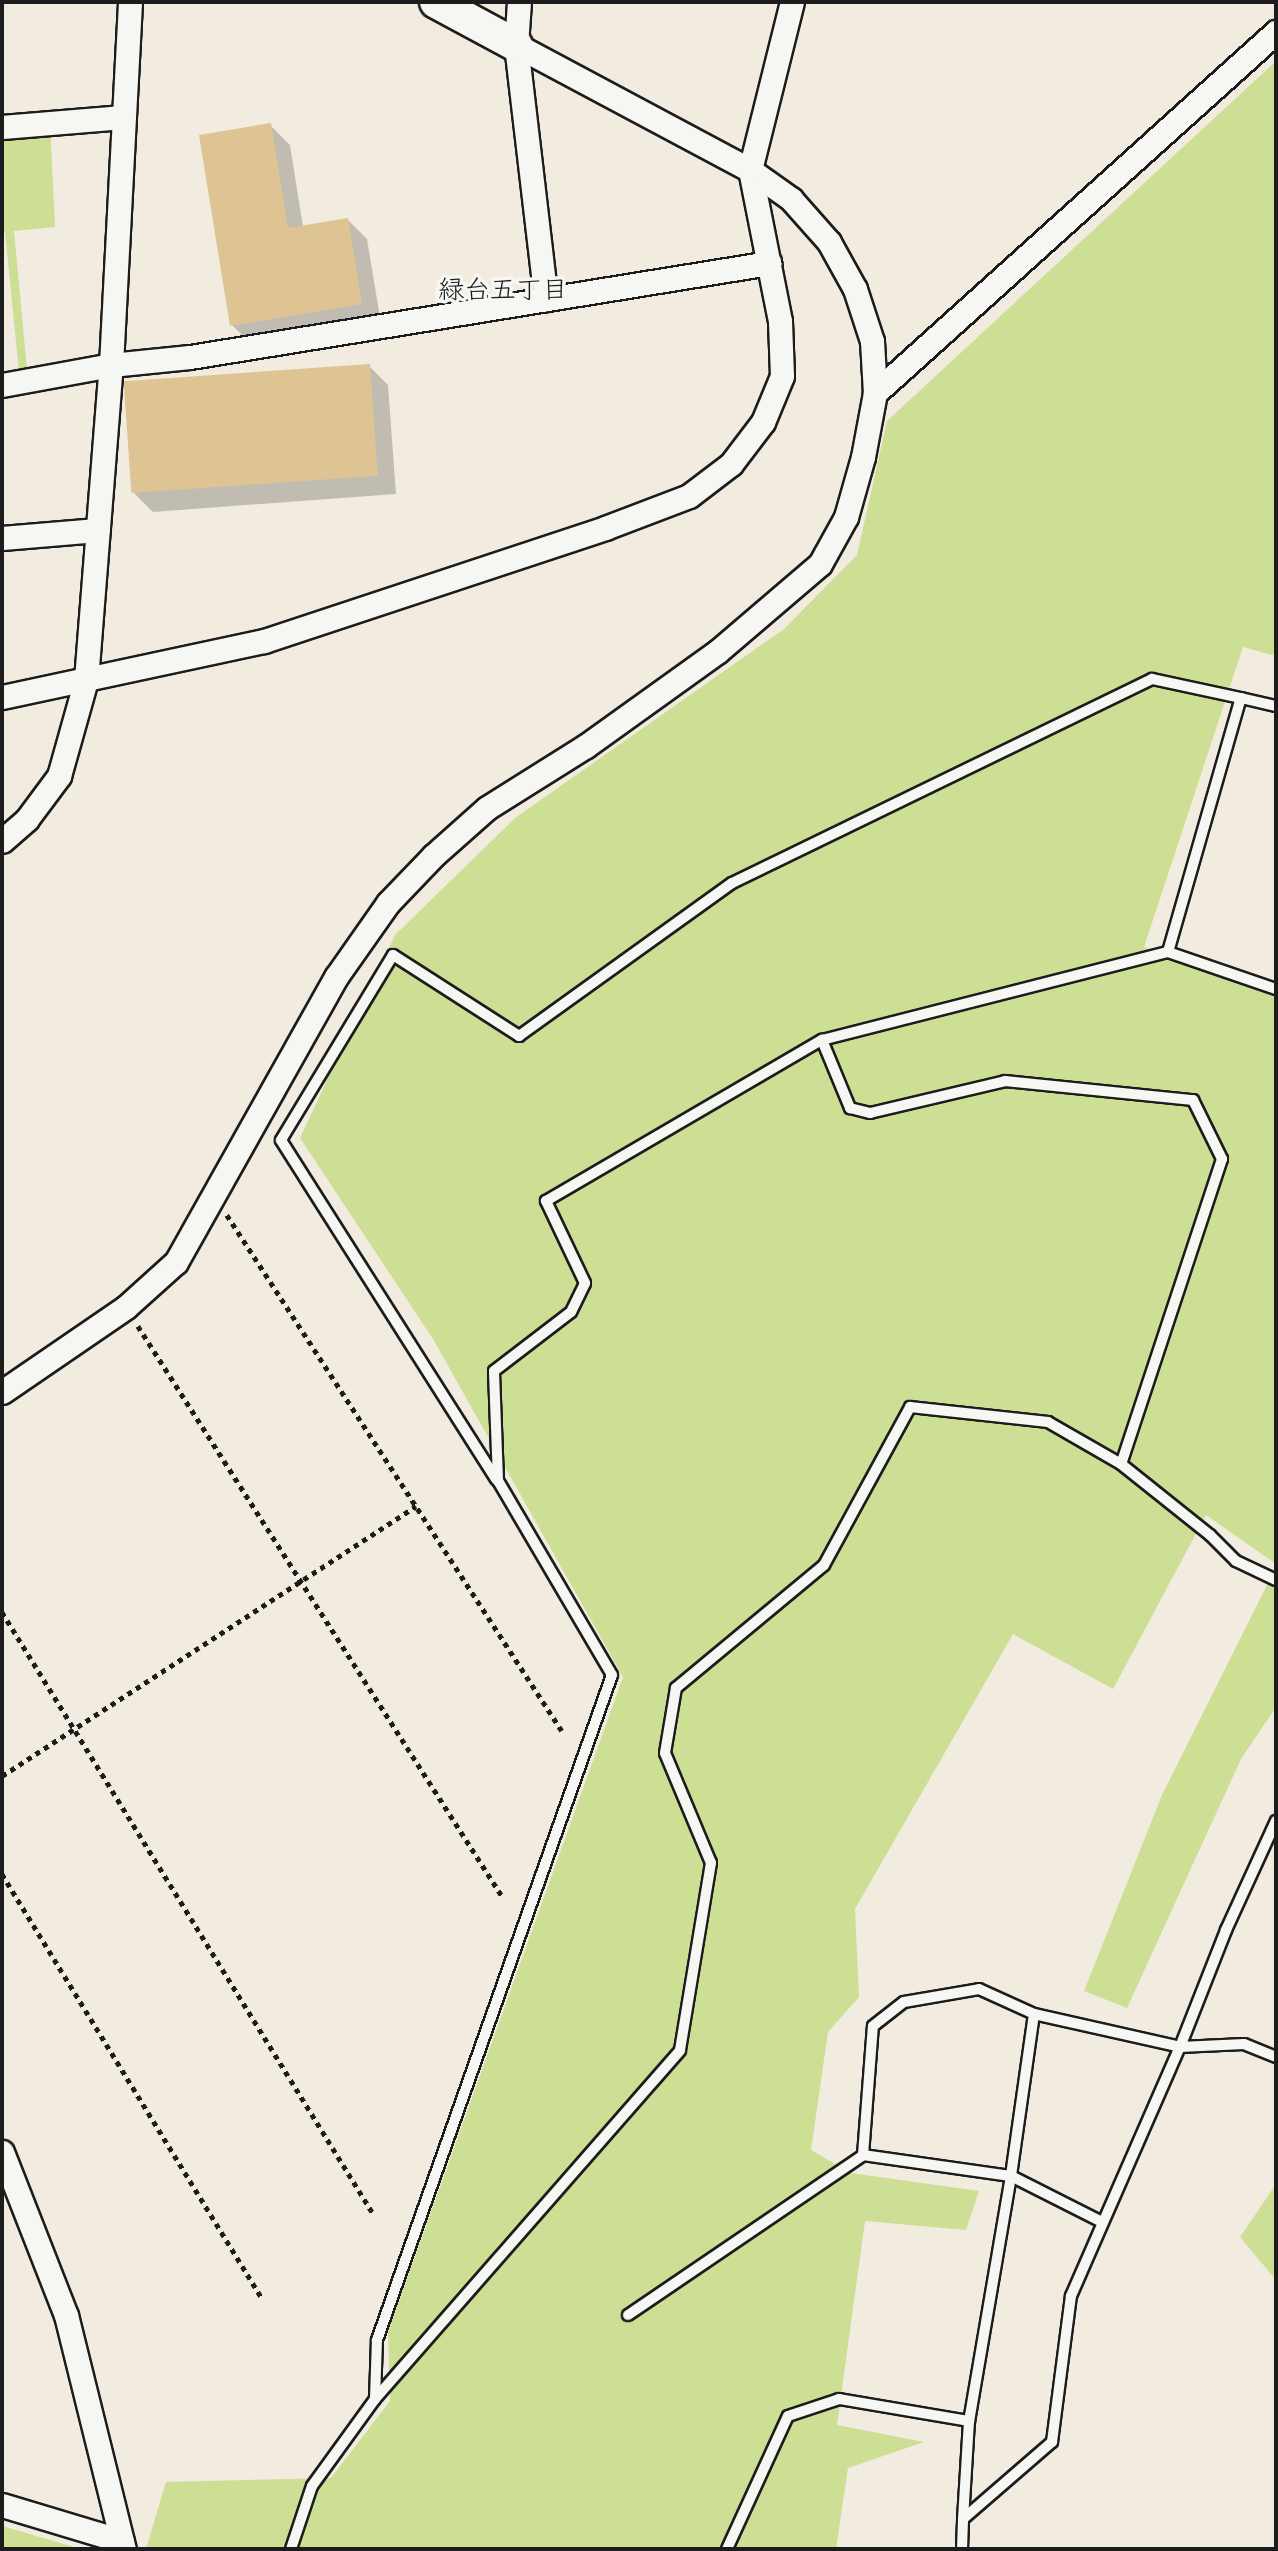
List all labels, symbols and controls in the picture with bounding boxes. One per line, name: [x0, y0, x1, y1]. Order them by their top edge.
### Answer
district label: 緑台五丁目: [438, 273, 568, 305]

